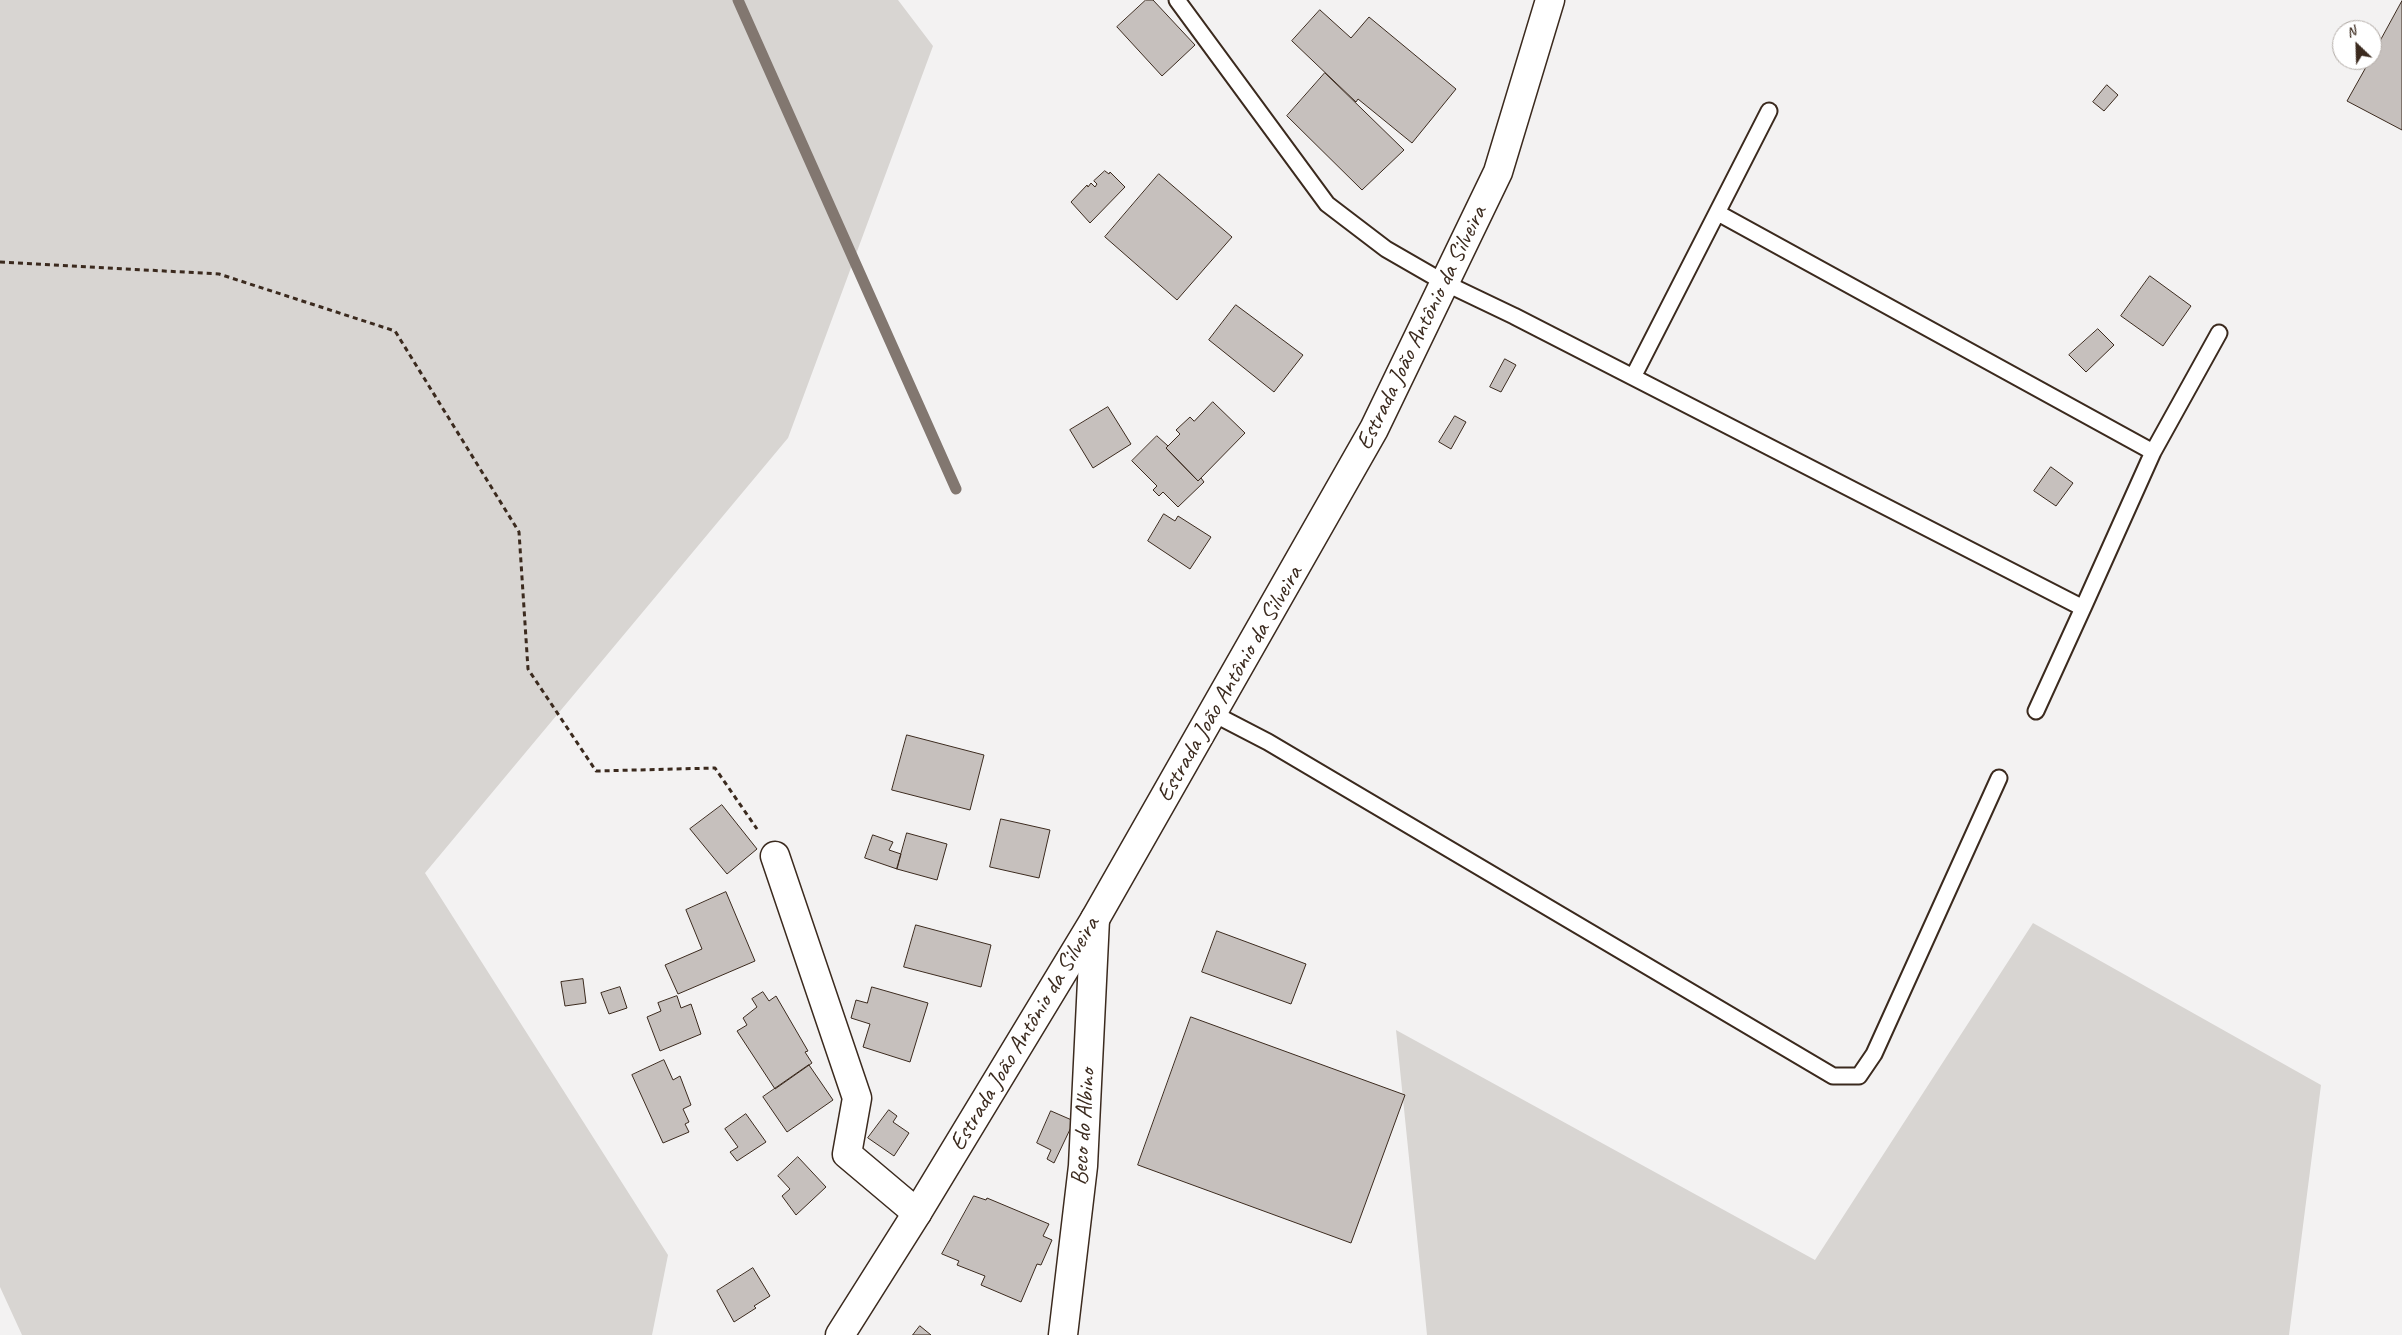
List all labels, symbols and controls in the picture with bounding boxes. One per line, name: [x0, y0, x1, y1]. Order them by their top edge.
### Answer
north arrow: [2332, 20, 2382, 70]
text: N: [2344, 22, 2359, 41]
street label: Estrada João Antônio da Silveira: [1350, 201, 1494, 455]
street label: Estrada João Antônio da Silveira: [1151, 561, 1309, 807]
street label: Estrada João Antônio da Silveira: [944, 912, 1106, 1156]
street label: Beco do Albino: [1066, 1068, 1102, 1186]

